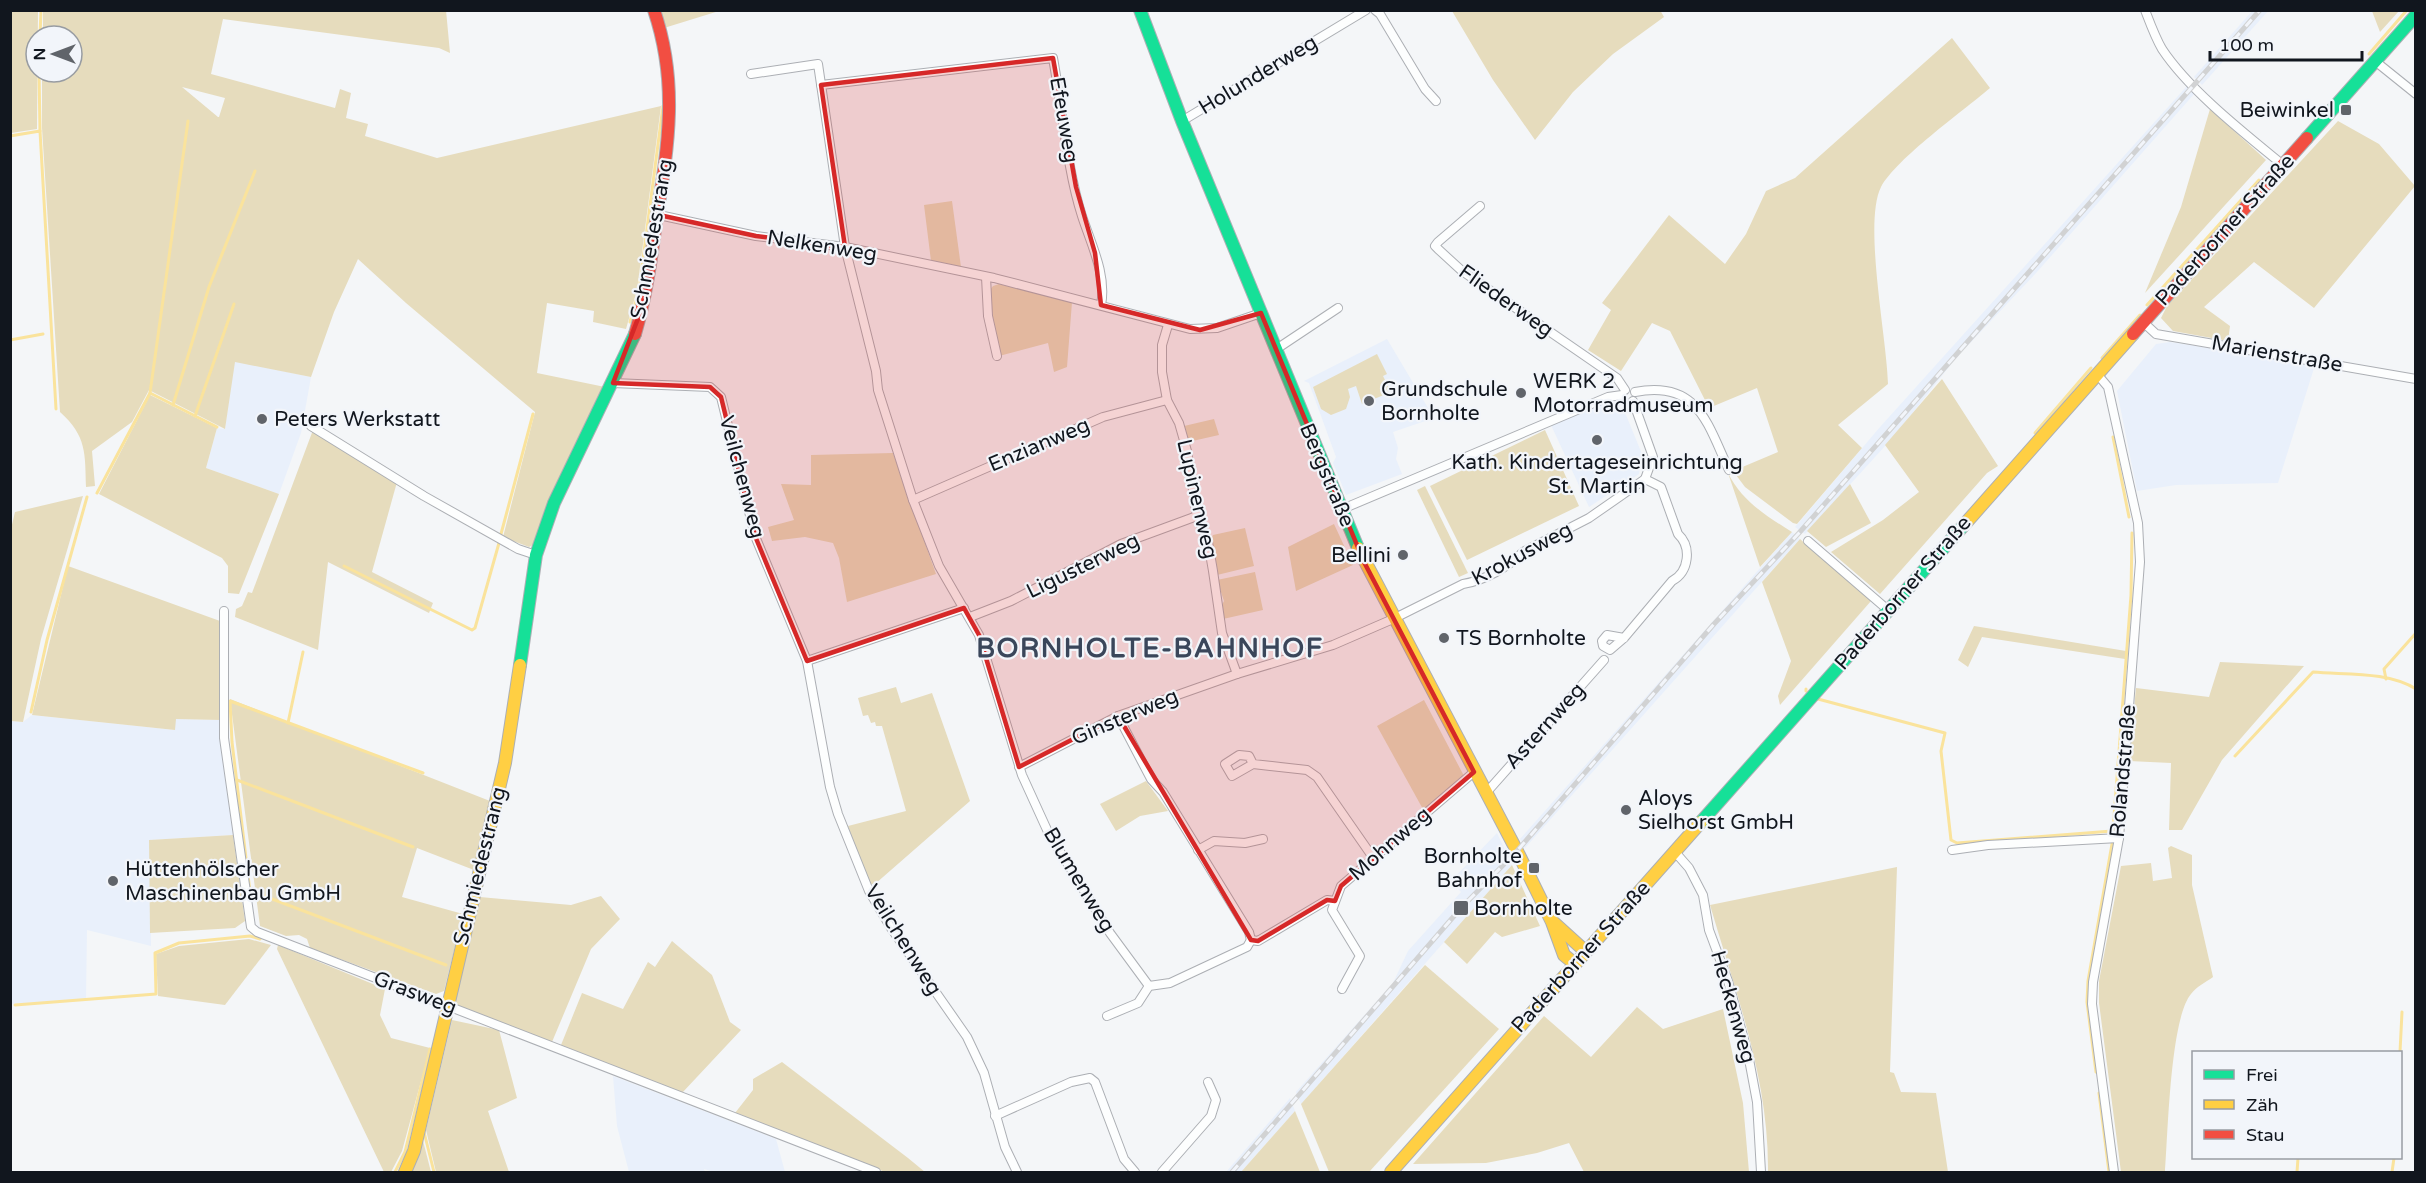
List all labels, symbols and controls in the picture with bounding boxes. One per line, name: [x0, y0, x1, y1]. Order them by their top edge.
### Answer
north arrow: [24, 24, 84, 84]
scale bar: [2210, 24, 2362, 62]
street label: Holunderweg: [1194, 30, 1322, 120]
text: 100 m: [2219, 34, 2274, 56]
text: N: [30, 48, 50, 60]
street label: Efeuweg: [1044, 75, 1084, 165]
place label: Beiwinkel: [2239, 98, 2334, 123]
marker: Beiwinkel: [2339, 103, 2353, 117]
street label: Paderborner Straße: [2150, 149, 2300, 311]
street label: Schmiedestrang: [626, 157, 678, 321]
street label: Nelkenweg: [765, 225, 879, 267]
street label: Fliederweg: [1454, 259, 1558, 343]
street label: Marienstraße: [2210, 330, 2345, 378]
place label: WERK 2 Motorradmuseum: [1533, 369, 1713, 418]
place label: Grundschule Bornholte: [1381, 377, 1508, 426]
marker: WERK 2 Motorradmuseum: [1514, 386, 1528, 400]
marker: Grundschule Bornholte: [1362, 394, 1376, 408]
place label: Peters Werkstatt: [274, 407, 440, 432]
marker: Peters Werkstatt: [255, 412, 269, 426]
street label: Enzianweg: [985, 412, 1093, 478]
street label: Veilchenweg: [714, 413, 770, 541]
street label: Bergstraße: [1294, 420, 1360, 531]
marker: Kath. Kindertageseinrichtung St. Martin: [1590, 433, 1604, 447]
street label: Lupinenweg: [1171, 437, 1223, 561]
place label: Kath. Kindertageseinrichtung St. Martin: [1451, 450, 1743, 499]
street label: Paderborner Straße: [1829, 511, 1977, 675]
street label: Krokusweg: [1467, 517, 1577, 591]
street label: Ligusterweg: [1022, 528, 1144, 604]
place label: Bellini: [1331, 543, 1391, 568]
marker: Bellini: [1396, 548, 1410, 562]
place label: TS Bornholte: [1456, 626, 1586, 651]
marker: TS Bornholte: [1437, 631, 1451, 645]
district label: BORNHOLTE-BAHNHOF: [976, 632, 1324, 665]
street label: Asternweg: [1500, 678, 1590, 774]
street label: Ginsterweg: [1068, 683, 1182, 751]
street label: Rolandstraße: [2105, 703, 2141, 838]
street label: Schmiedestrang: [448, 784, 512, 948]
place label: Aloys Sielhorst GmbH: [1638, 786, 1794, 835]
street label: Mohnweg: [1344, 802, 1436, 886]
marker: Aloys Sielhorst GmbH: [1619, 803, 1633, 817]
street label: Blumenweg: [1038, 823, 1120, 937]
place label: Bornholte Bahnhof: [1423, 844, 1522, 893]
place label: Hüttenhölscher Maschinenbau GmbH: [125, 857, 341, 906]
marker: Bornholte Bahnhof: [1527, 861, 1541, 875]
marker: Hüttenhölscher Maschinenbau GmbH: [106, 874, 120, 888]
street label: Paderborner Straße: [1506, 876, 1656, 1038]
street label: Veilchenweg: [859, 880, 947, 1000]
place label: Bornholte: [1474, 896, 1573, 921]
marker: Bornholte: [1452, 899, 1470, 917]
street label: Heckenweg: [1705, 948, 1761, 1066]
street label: Grasweg: [370, 966, 460, 1020]
legend: [2192, 1051, 2402, 1159]
text: Frei: [2246, 1064, 2278, 1086]
text: Zäh: [2246, 1094, 2279, 1116]
text: Stau: [2246, 1124, 2285, 1146]

